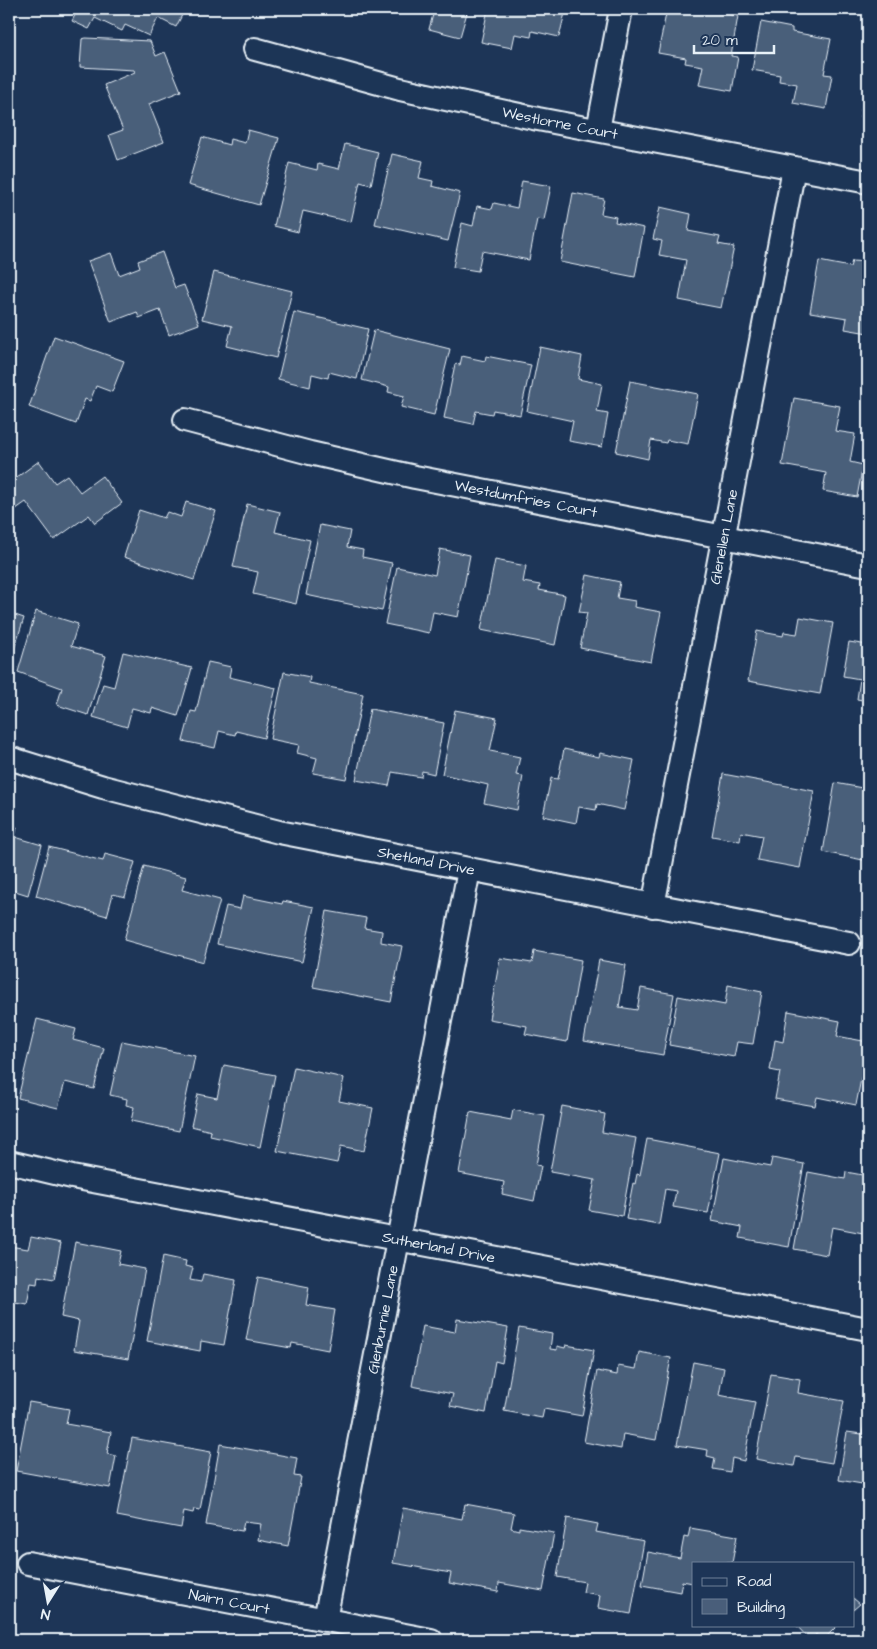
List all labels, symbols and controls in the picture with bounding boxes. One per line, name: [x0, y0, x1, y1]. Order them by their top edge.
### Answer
scale bar: [694, 22, 774, 54]
text: 20 m: [702, 30, 738, 51]
street label: Westlorne Court: [500, 101, 620, 145]
street label: Westdumfries Court: [453, 474, 599, 523]
street label: Glenellen Lane: [704, 487, 743, 586]
street label: Shetland Drive: [376, 841, 477, 880]
street label: Sutherland Drive: [380, 1226, 497, 1268]
street label: Glenburnie Lane: [362, 1263, 403, 1376]
legend: [692, 1562, 854, 1626]
text: Road: [737, 1571, 772, 1592]
north arrow: [22, 1576, 72, 1626]
street label: Nairn Court: [187, 1583, 272, 1619]
text: Building: [737, 1597, 785, 1619]
text: N: [39, 1603, 52, 1624]

